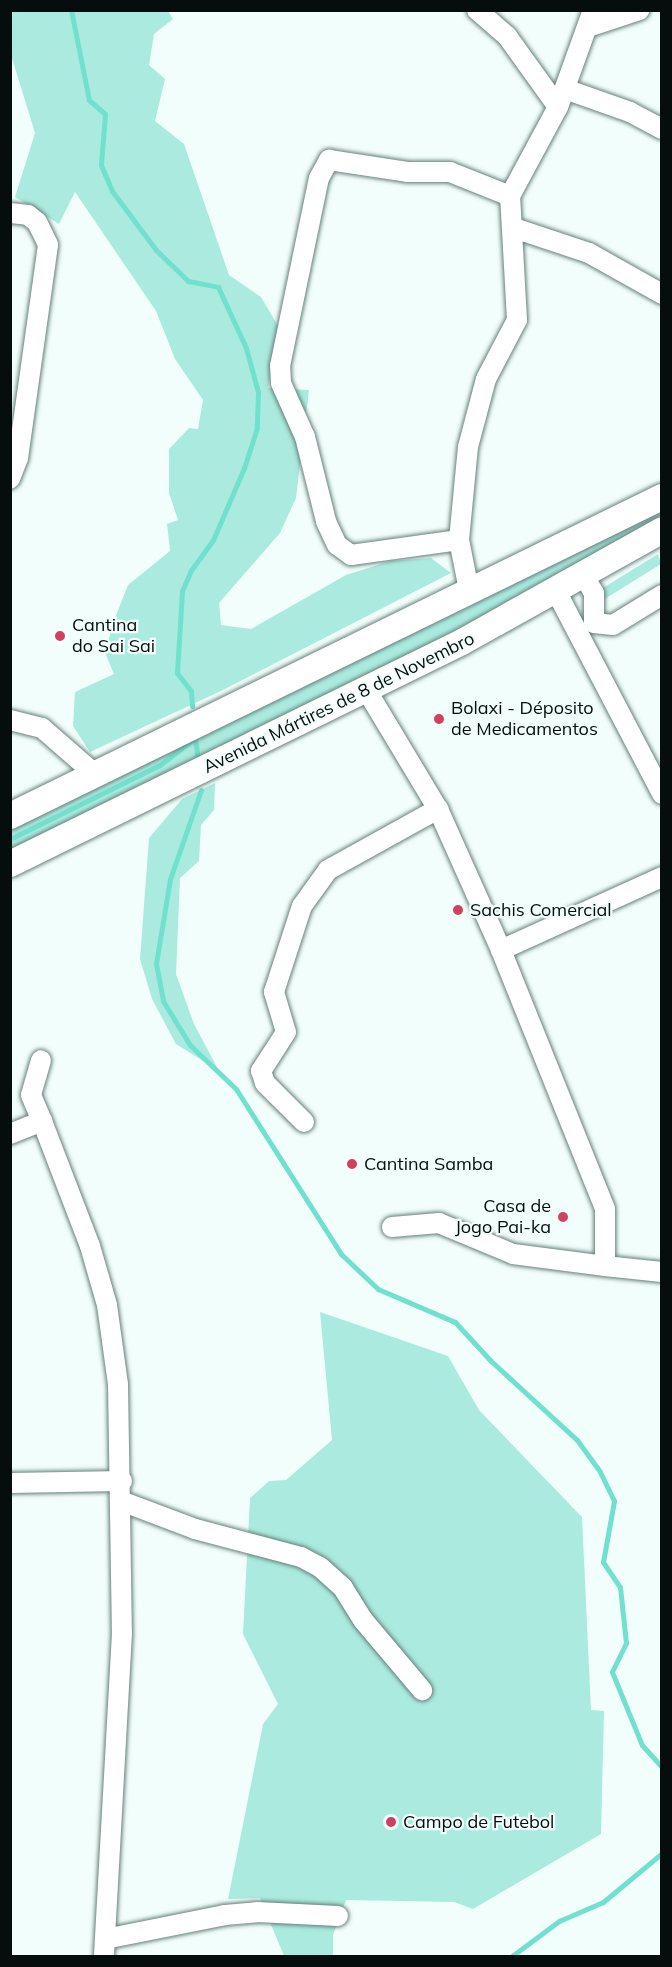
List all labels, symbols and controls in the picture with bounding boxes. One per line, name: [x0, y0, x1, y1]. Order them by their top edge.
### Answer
place label: Cantina do Sai Sai: [72, 615, 155, 658]
street label: Avenida Mártires de 8 de Novembro: [200, 628, 478, 778]
marker: Cantina do Sai Sai: [53, 629, 67, 643]
place label: Bolaxi - Déposito de Medicamentos: [451, 698, 598, 740]
marker: Bolaxi - Déposito de Medicamentos: [432, 712, 446, 726]
place label: Sachis Comercial: [470, 899, 612, 921]
marker: Sachis Comercial: [451, 903, 465, 917]
place label: Cantina Samba: [364, 1153, 493, 1175]
marker: Cantina Samba: [345, 1157, 359, 1171]
place label: Casa de Jogo Pai-ka: [455, 1196, 551, 1238]
marker: Casa de Jogo Pai-ka: [556, 1210, 570, 1224]
place label: Campo de Futebol: [403, 1811, 554, 1833]
marker: Campo de Futebol: [384, 1815, 398, 1829]

